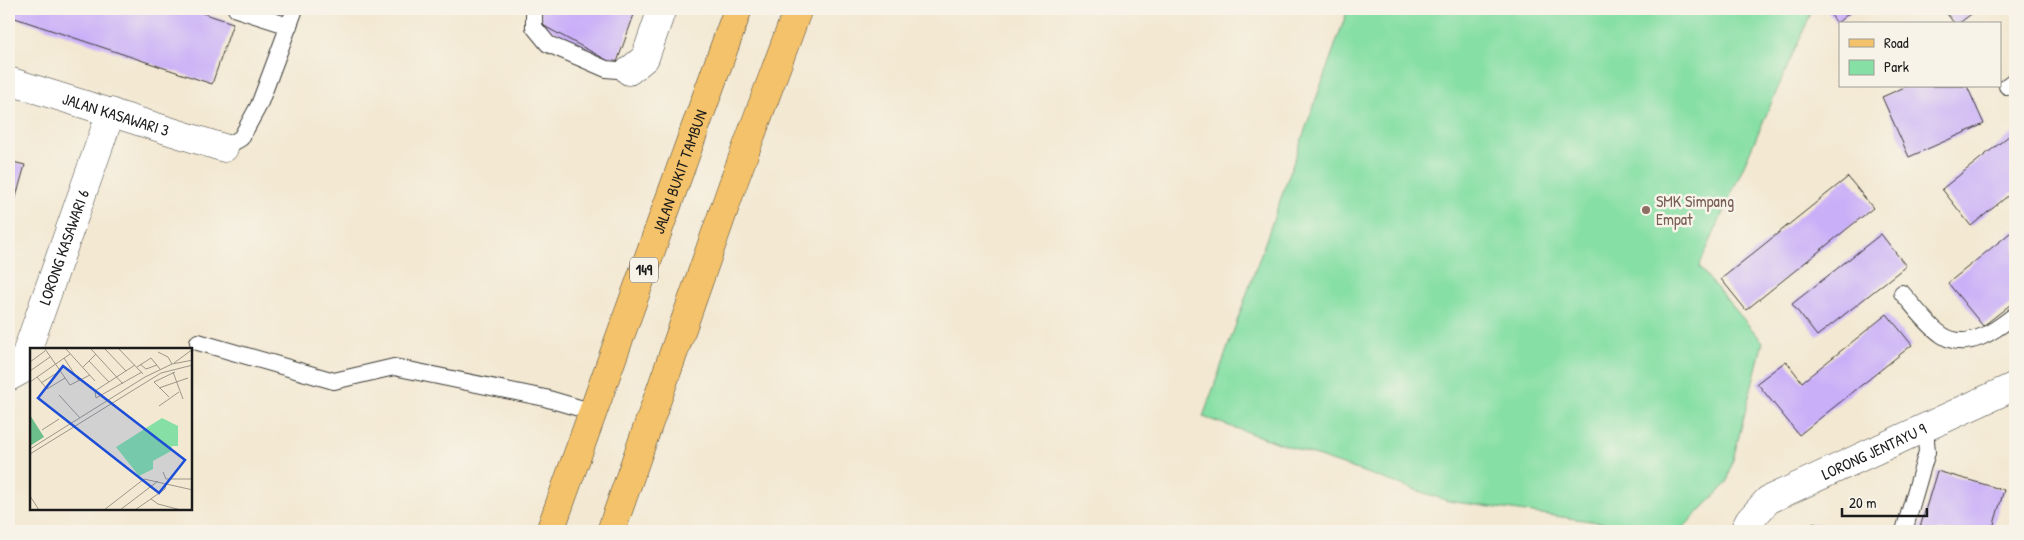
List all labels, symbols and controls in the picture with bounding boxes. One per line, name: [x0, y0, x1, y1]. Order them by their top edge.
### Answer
legend: [1839, 22, 2002, 88]
text: Road: [1884, 32, 1909, 53]
text: Park: [1884, 56, 1909, 77]
street label: JALAN KASAWARI 3: [60, 87, 172, 141]
street label: JALAN BUKIT TAMBUN: [647, 107, 712, 237]
street label: LORONG KASAWARI 6: [33, 186, 94, 308]
place label: SMK Simpang Empat: [1656, 190, 1734, 230]
marker: SMK Simpang Empat: [1640, 204, 1652, 216]
road number: 149: [630, 258, 658, 282]
inset map: [30, 348, 192, 510]
street label: LORONG JENTAYU 9: [1818, 417, 1930, 485]
scale bar: [1842, 485, 1926, 517]
text: 20 m: [1849, 492, 1876, 513]

